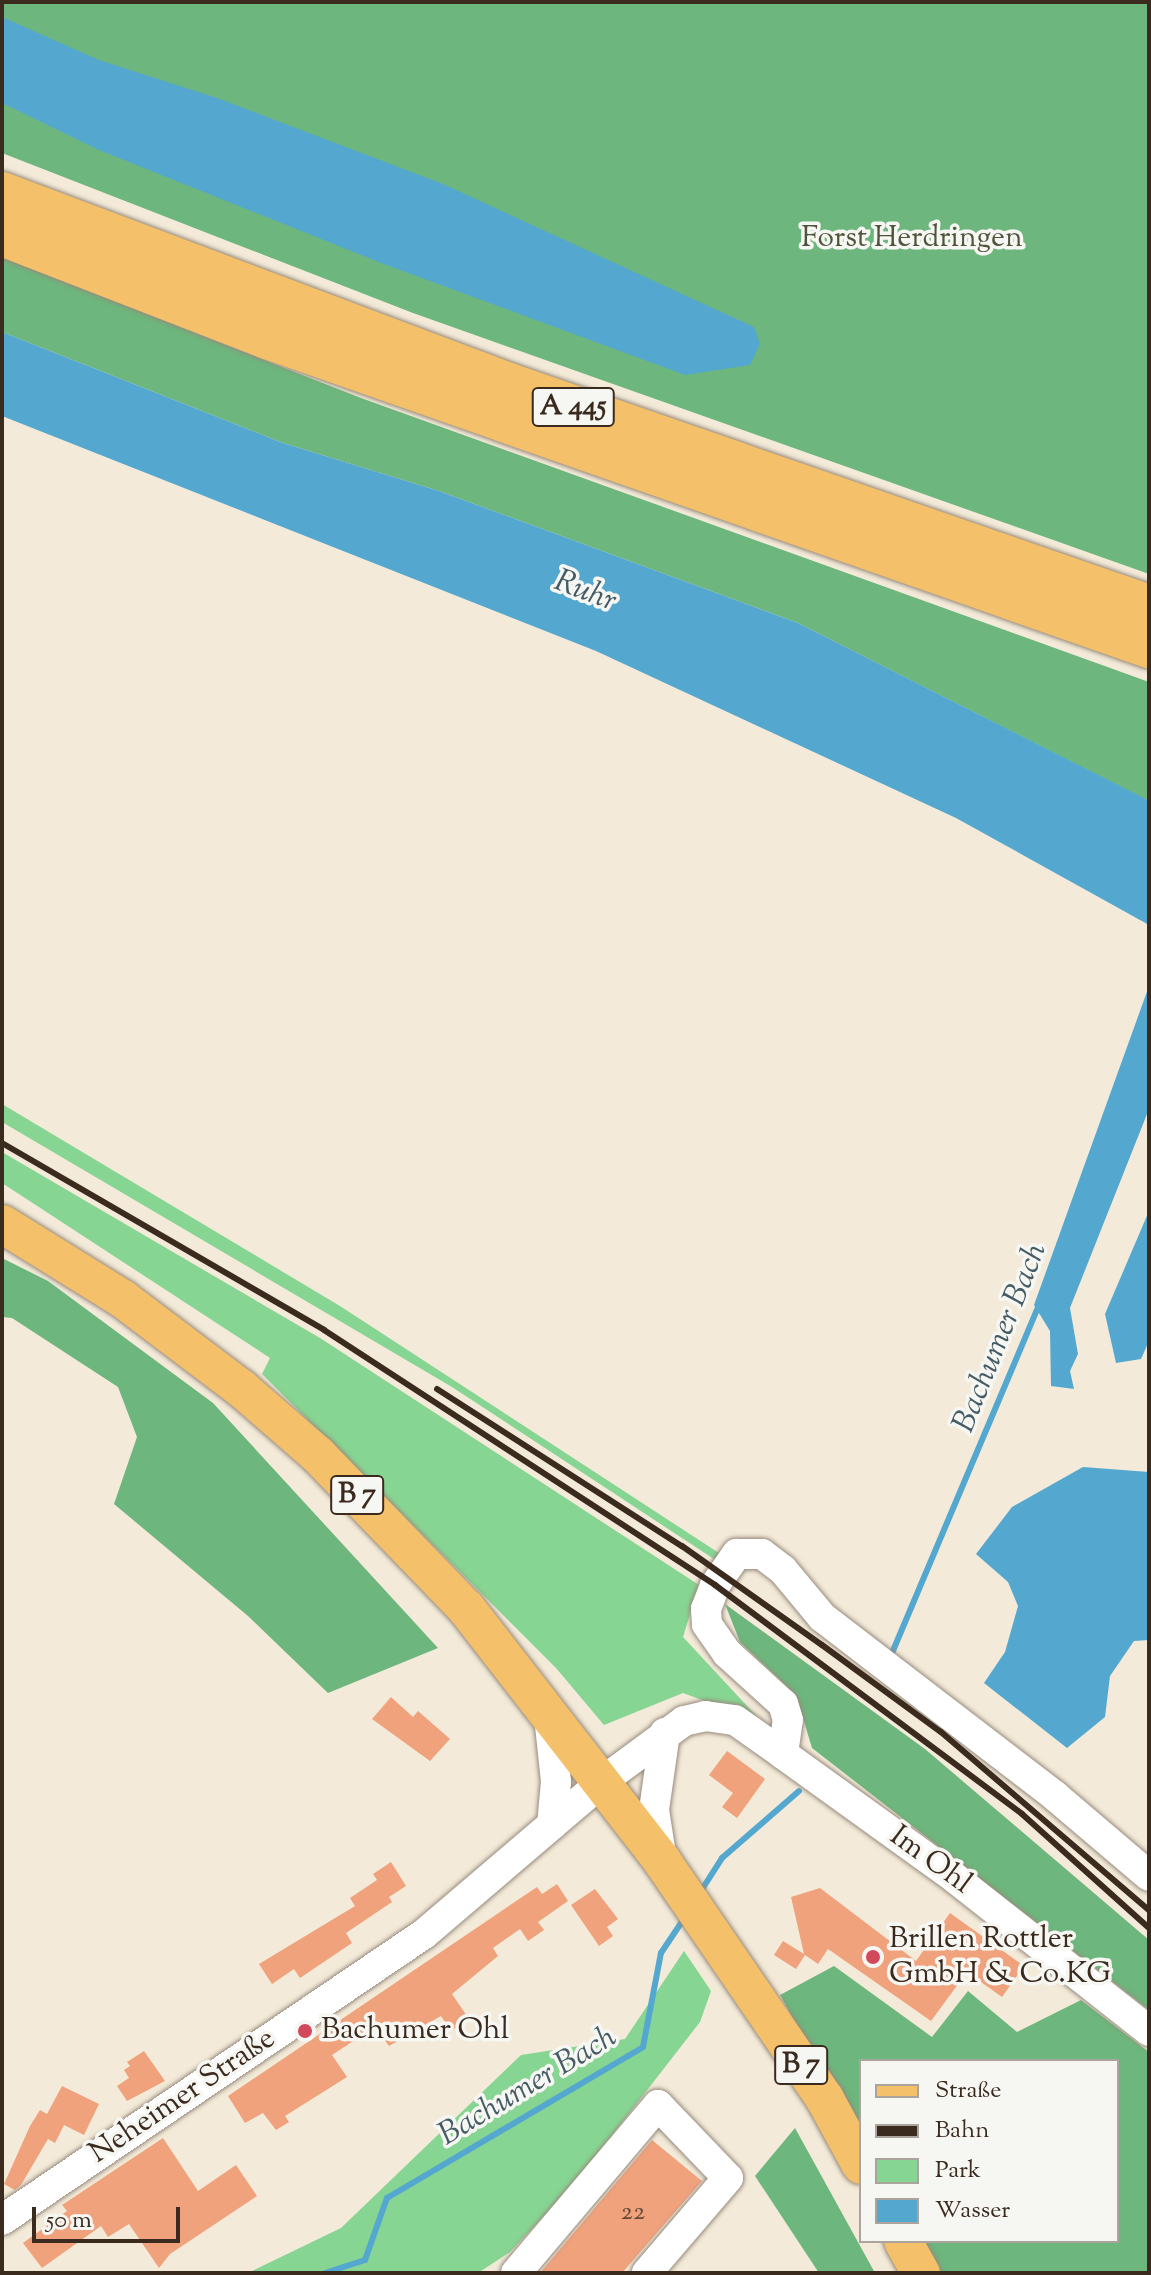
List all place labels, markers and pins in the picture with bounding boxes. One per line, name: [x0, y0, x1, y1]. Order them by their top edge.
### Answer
place label: Brillen Rottler GmbH & Co.KG: [889, 1922, 1111, 1992]
marker: Brillen Rottler GmbH & Co.KG: [864, 1948, 882, 1966]
place label: Bachumer Ohl: [321, 2013, 509, 2049]
marker: Bachumer Ohl: [296, 2022, 314, 2040]

